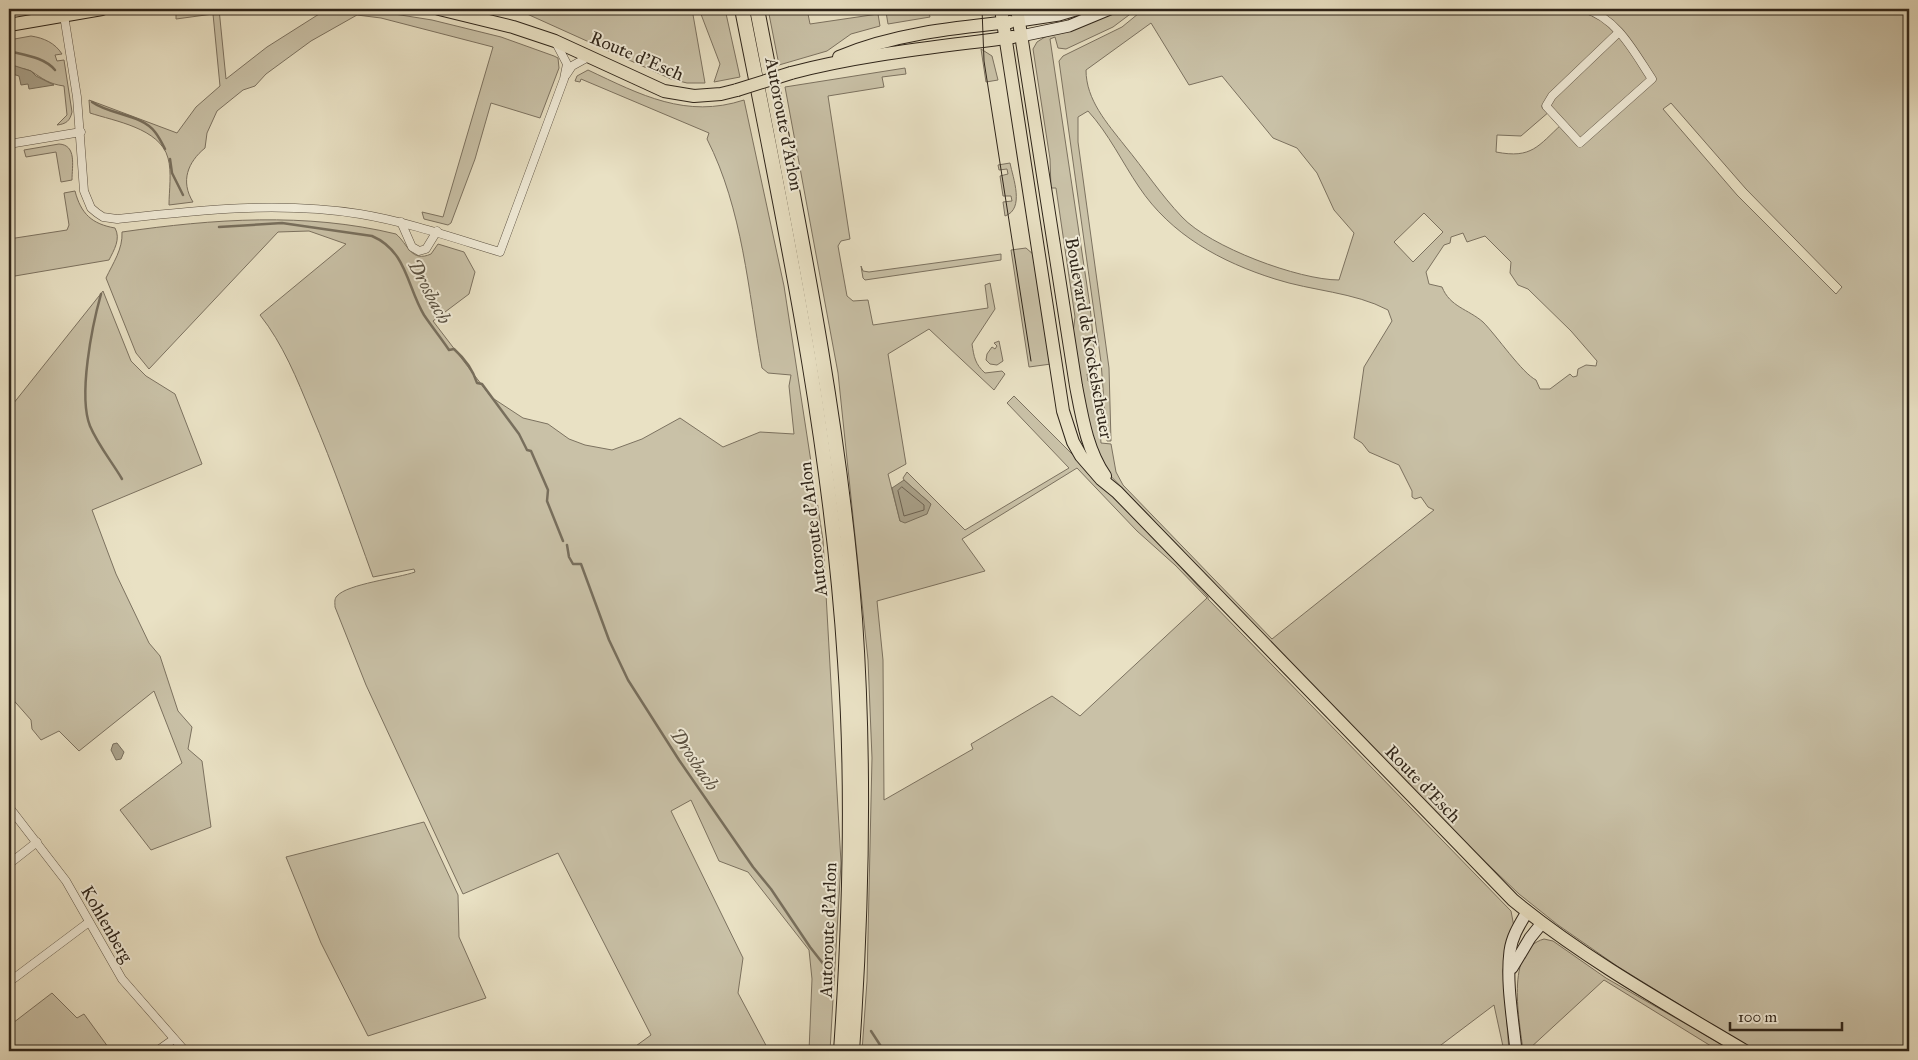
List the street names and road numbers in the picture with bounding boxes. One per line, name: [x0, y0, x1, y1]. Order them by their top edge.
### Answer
street label: Route d'Esch: [587, 26, 687, 86]
street label: Autoroute d'Arlon: [760, 54, 808, 193]
street label: Boulevard de Kockelscheuer: [1060, 235, 1118, 441]
street label: Autoroute d'Arlon: [794, 460, 832, 599]
street label: Route d'Esch: [1380, 741, 1466, 827]
street label: Autoroute d'Arlon: [815, 862, 841, 999]
street label: Kohlenberg: [75, 882, 138, 967]

